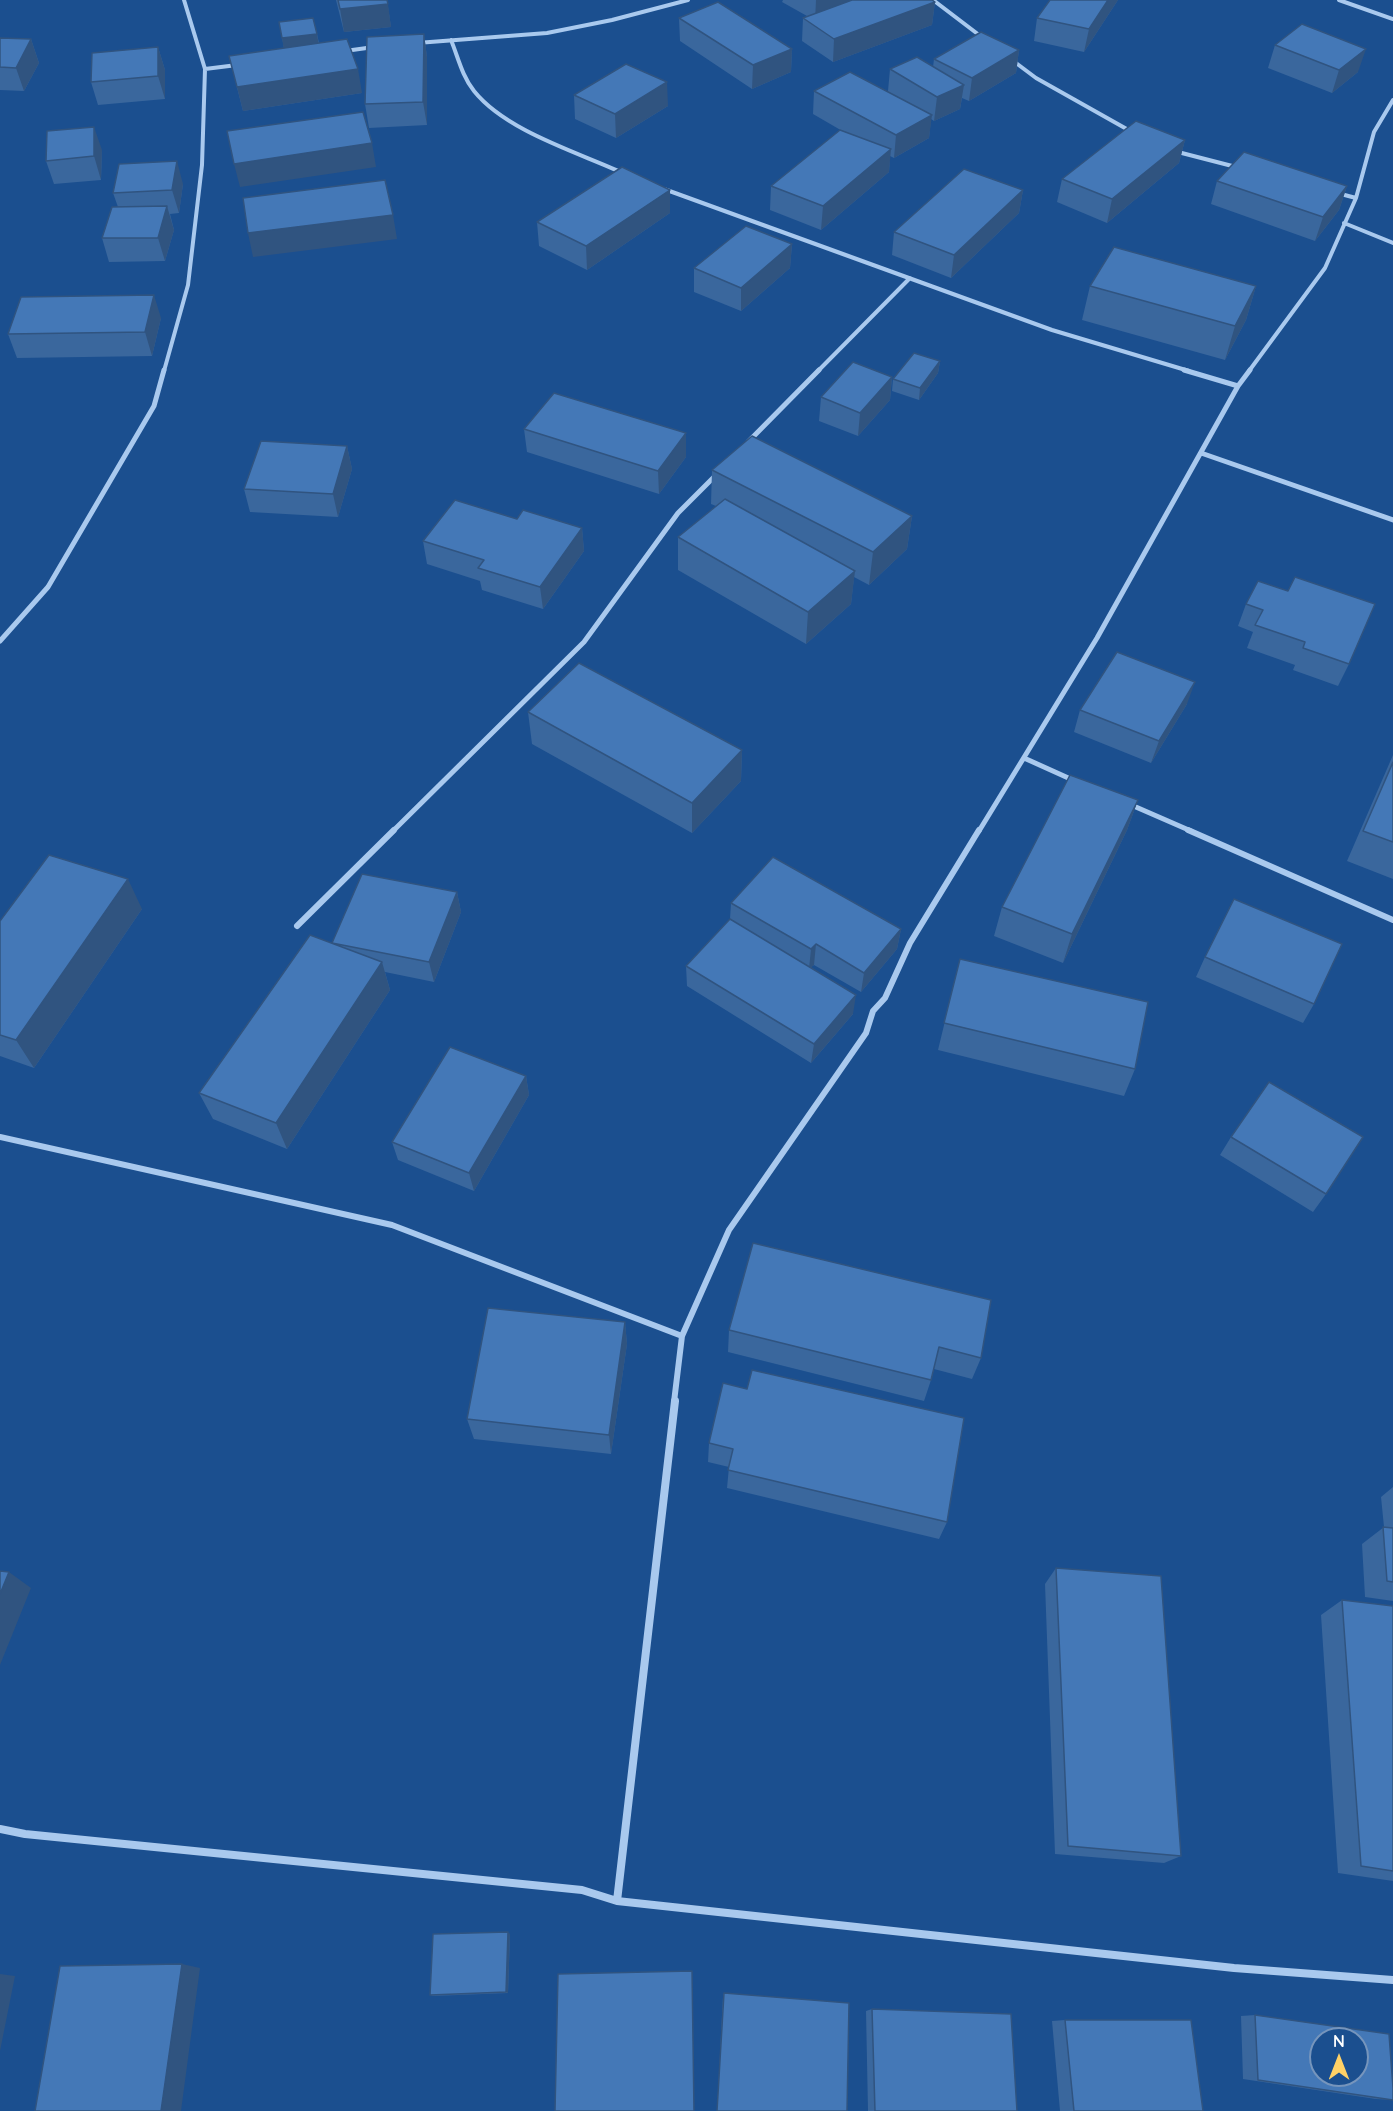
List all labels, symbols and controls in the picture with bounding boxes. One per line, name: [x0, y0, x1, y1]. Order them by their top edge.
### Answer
north arrow: [1309, 2027, 1369, 2087]
text: N: [1333, 2031, 1345, 2051]

